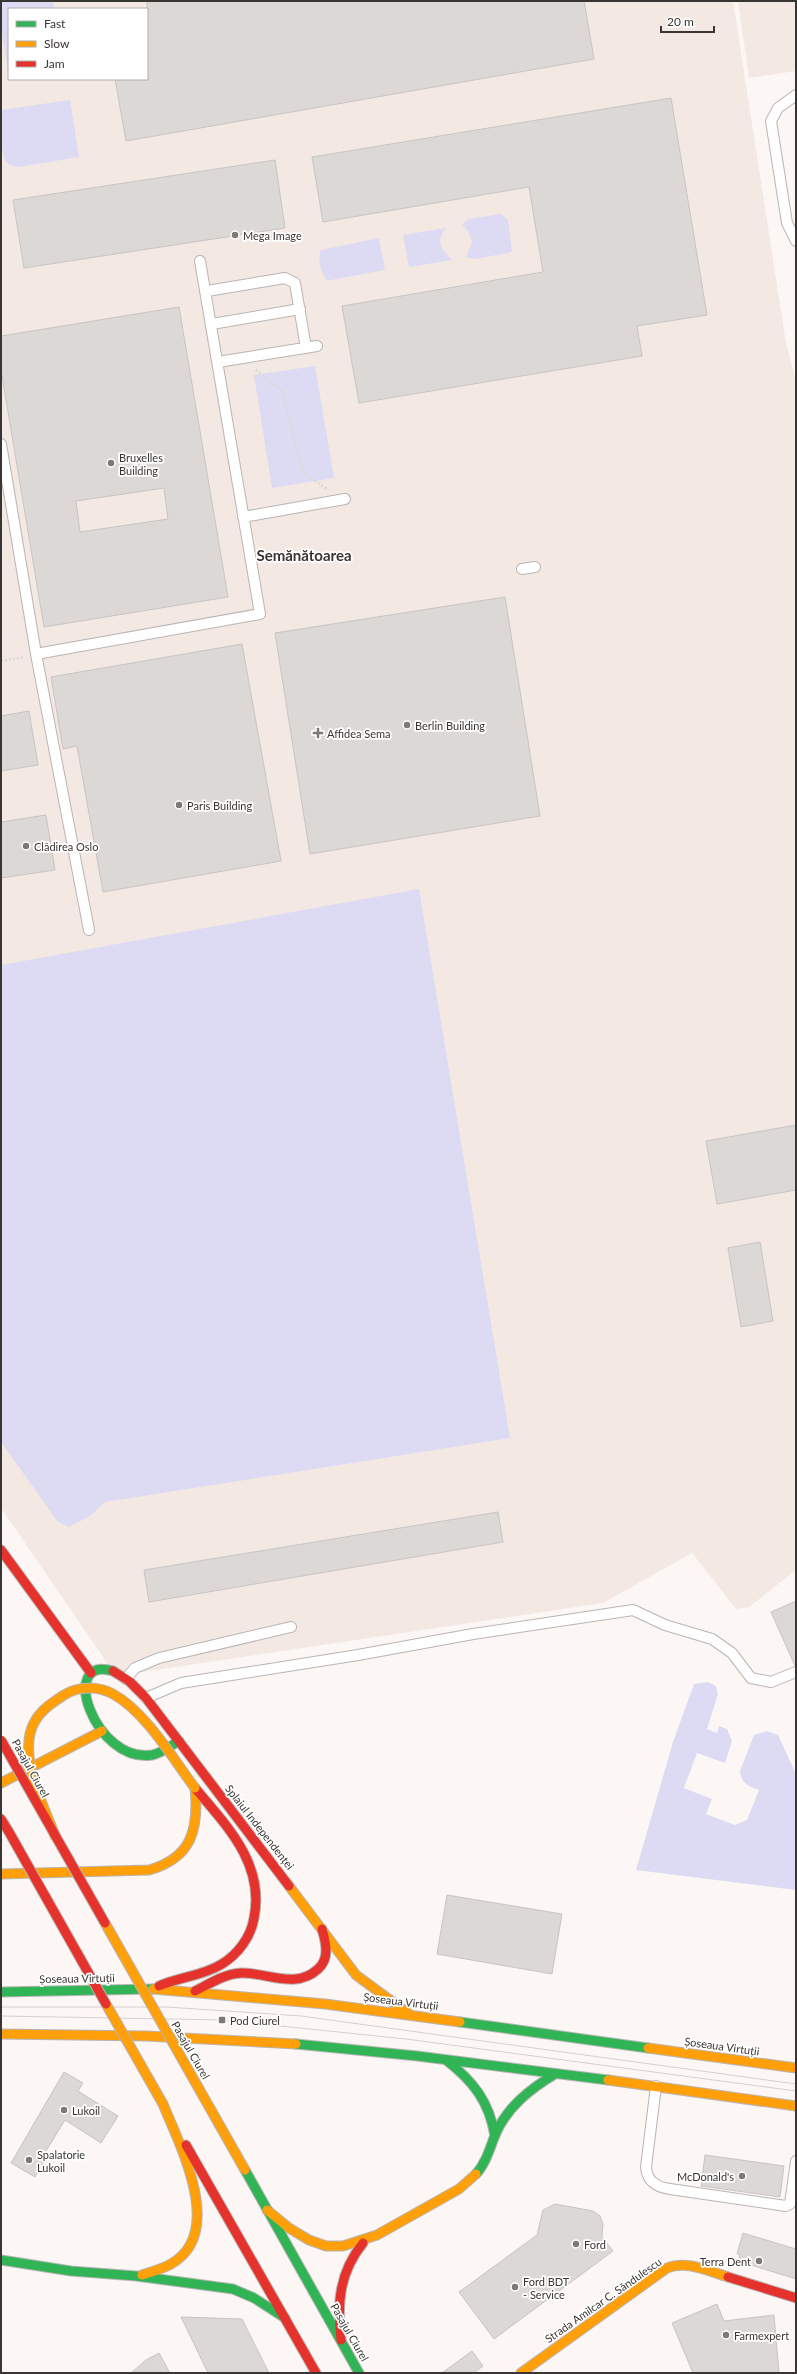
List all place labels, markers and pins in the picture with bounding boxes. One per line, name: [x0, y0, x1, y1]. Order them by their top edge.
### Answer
place label: Mega Image: [243, 229, 302, 242]
marker: Mega Image: [230, 230, 240, 240]
place label: Bruxelles Building: [119, 451, 163, 477]
marker: Bruxelles Building: [106, 458, 116, 468]
place label: Berlin Building: [415, 719, 485, 732]
marker: Berlin Building: [402, 720, 412, 730]
marker: Affidea Sema: [312, 727, 324, 739]
place label: Affidea Sema: [327, 727, 390, 740]
place label: Paris Building: [187, 799, 252, 812]
marker: Paris Building: [174, 800, 184, 810]
place label: Clădirea Oslo: [34, 840, 98, 853]
marker: Clădirea Oslo: [21, 841, 31, 851]
place label: Pod Ciurel: [230, 2014, 280, 2027]
marker: Pod Ciurel: [217, 2015, 227, 2025]
place label: Lukoil: [72, 2104, 100, 2117]
marker: Lukoil: [59, 2105, 69, 2115]
place label: Spalatorie Lukoil: [37, 2148, 85, 2174]
marker: Spalatorie Lukoil: [24, 2155, 34, 2165]
place label: McDonald's: [677, 2170, 734, 2183]
marker: McDonald's: [737, 2171, 747, 2181]
place label: Ford: [584, 2238, 606, 2251]
marker: Ford: [571, 2239, 581, 2249]
place label: Terra Dent: [700, 2255, 751, 2268]
marker: Terra Dent: [754, 2256, 764, 2266]
place label: Ford BDT - Service: [523, 2275, 570, 2301]
marker: Ford BDT - Service: [510, 2282, 520, 2292]
place label: Farmexpert: [734, 2329, 789, 2342]
marker: Farmexpert: [721, 2330, 731, 2340]

